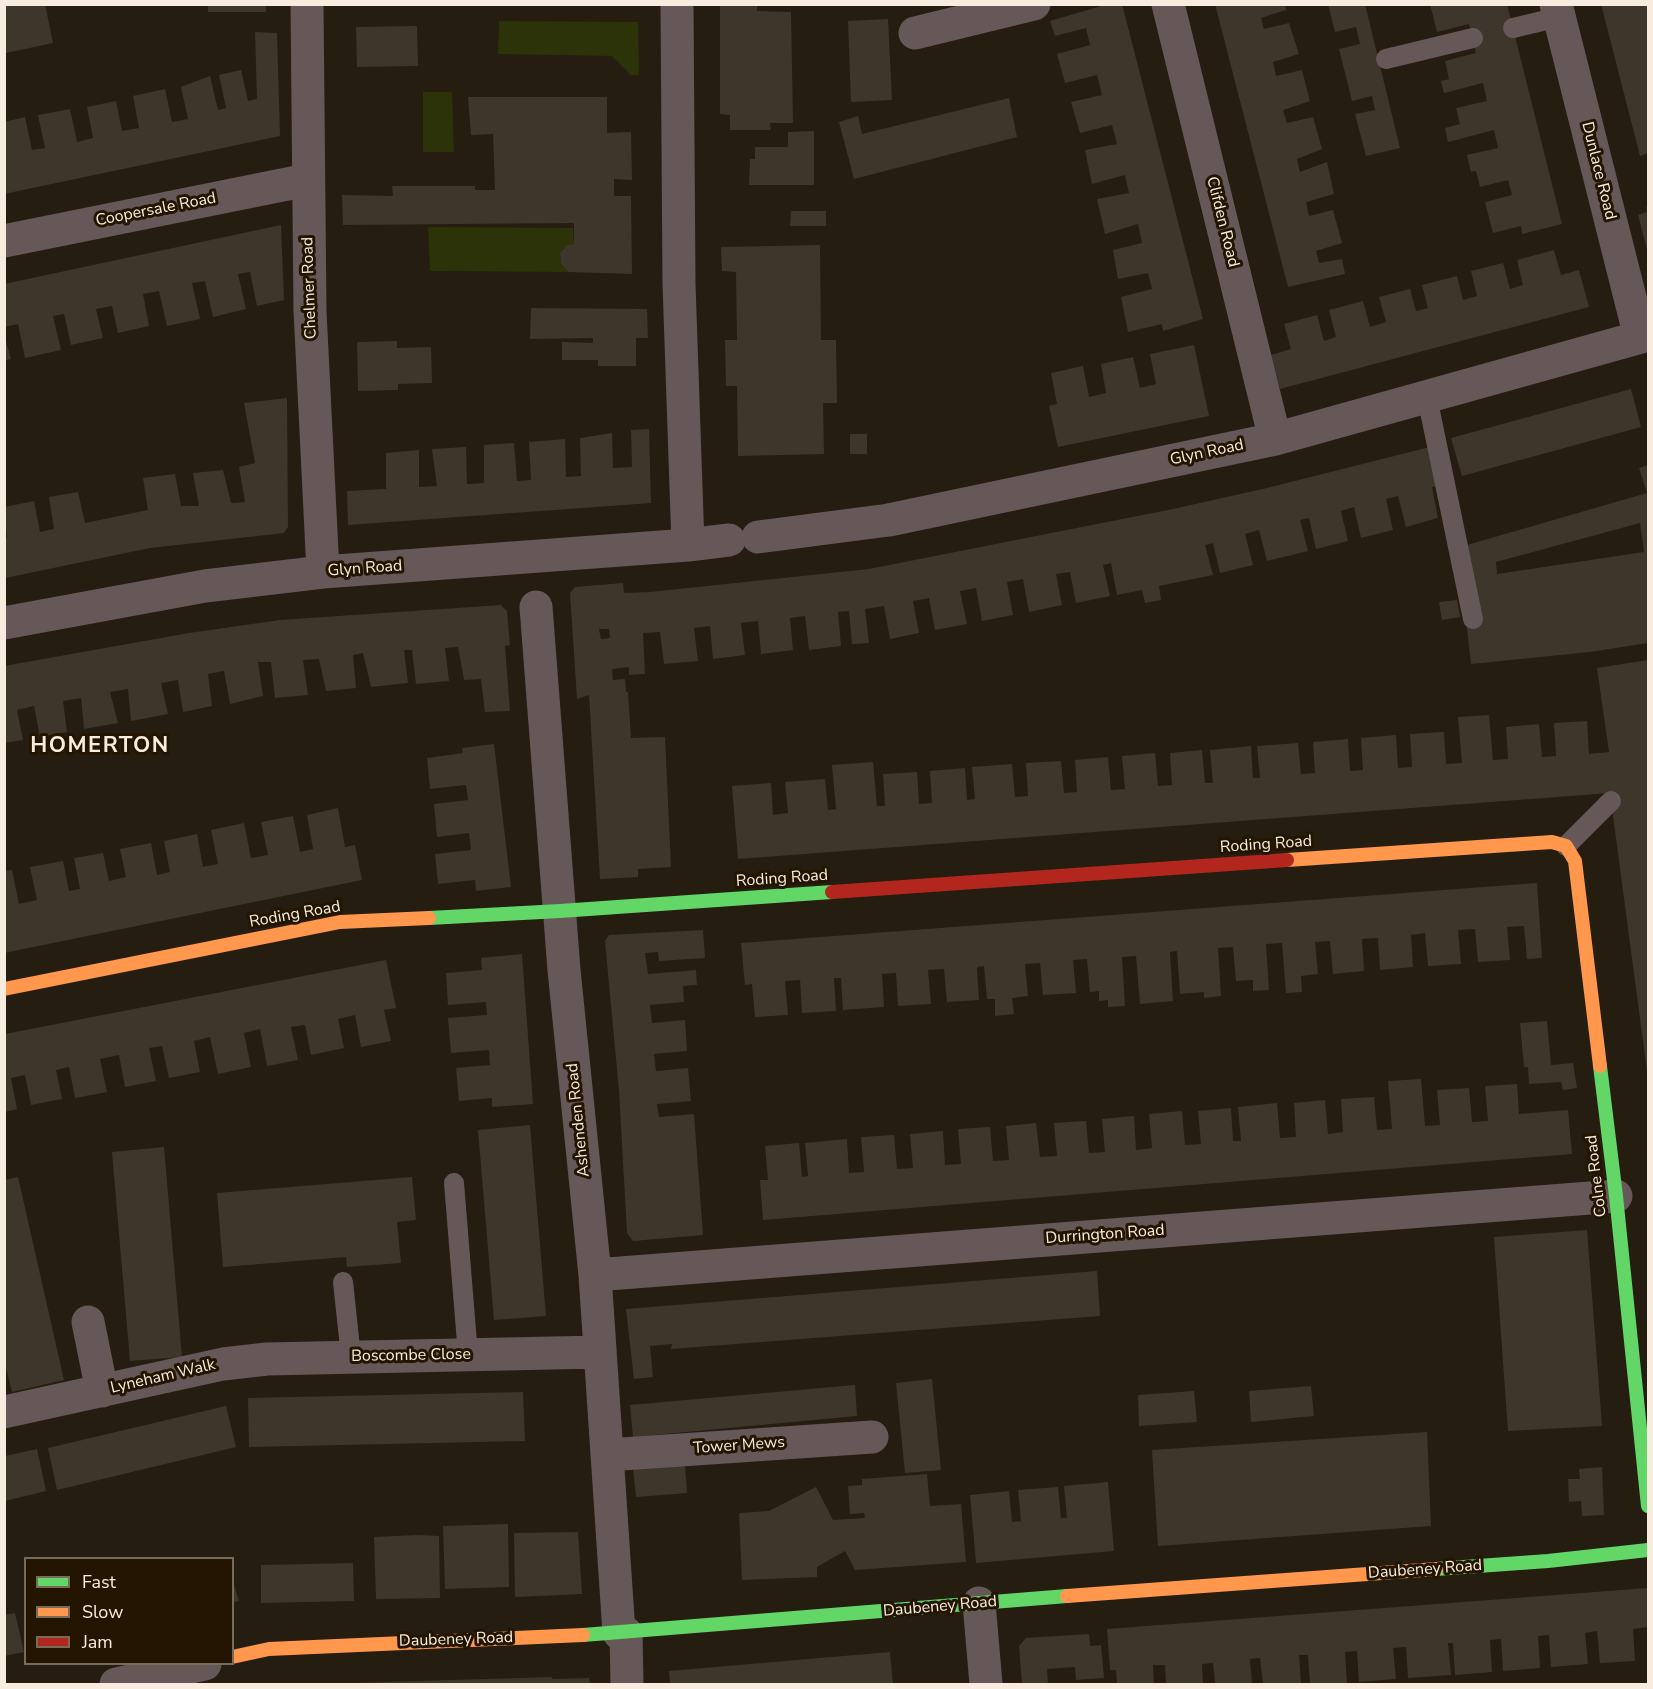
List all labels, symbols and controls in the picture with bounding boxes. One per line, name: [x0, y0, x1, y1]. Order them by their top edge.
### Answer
street label: Dunlace Road: [1577, 120, 1619, 222]
street label: Clifden Road: [1201, 175, 1243, 269]
street label: Coopersale Road: [94, 189, 218, 231]
street label: Chelmer Road: [299, 237, 321, 339]
street label: Glyn Road: [1168, 436, 1246, 470]
street label: Glyn Road: [327, 557, 403, 581]
district label: HOMERTON: [30, 734, 170, 760]
street label: Roding Road: [1219, 832, 1313, 858]
street label: Roding Road: [735, 866, 829, 892]
street label: Roding Road: [248, 898, 342, 932]
street label: Ashenden Road: [563, 1062, 595, 1178]
street label: Colne Road: [1582, 1134, 1612, 1218]
street label: Durrington Road: [1045, 1221, 1165, 1249]
street label: Boscombe Close: [351, 1345, 471, 1367]
street label: Lyneham Walk: [109, 1356, 217, 1398]
street label: Tower Mews: [692, 1433, 786, 1459]
street label: Daubeney Road: [1367, 1556, 1483, 1584]
legend: [24, 1557, 234, 1665]
text: Fast: [82, 1570, 116, 1594]
street label: Daubeney Road: [882, 1592, 998, 1622]
text: Slow: [82, 1600, 123, 1624]
street label: Daubeney Road: [399, 1628, 513, 1652]
text: Jam: [82, 1630, 113, 1654]

